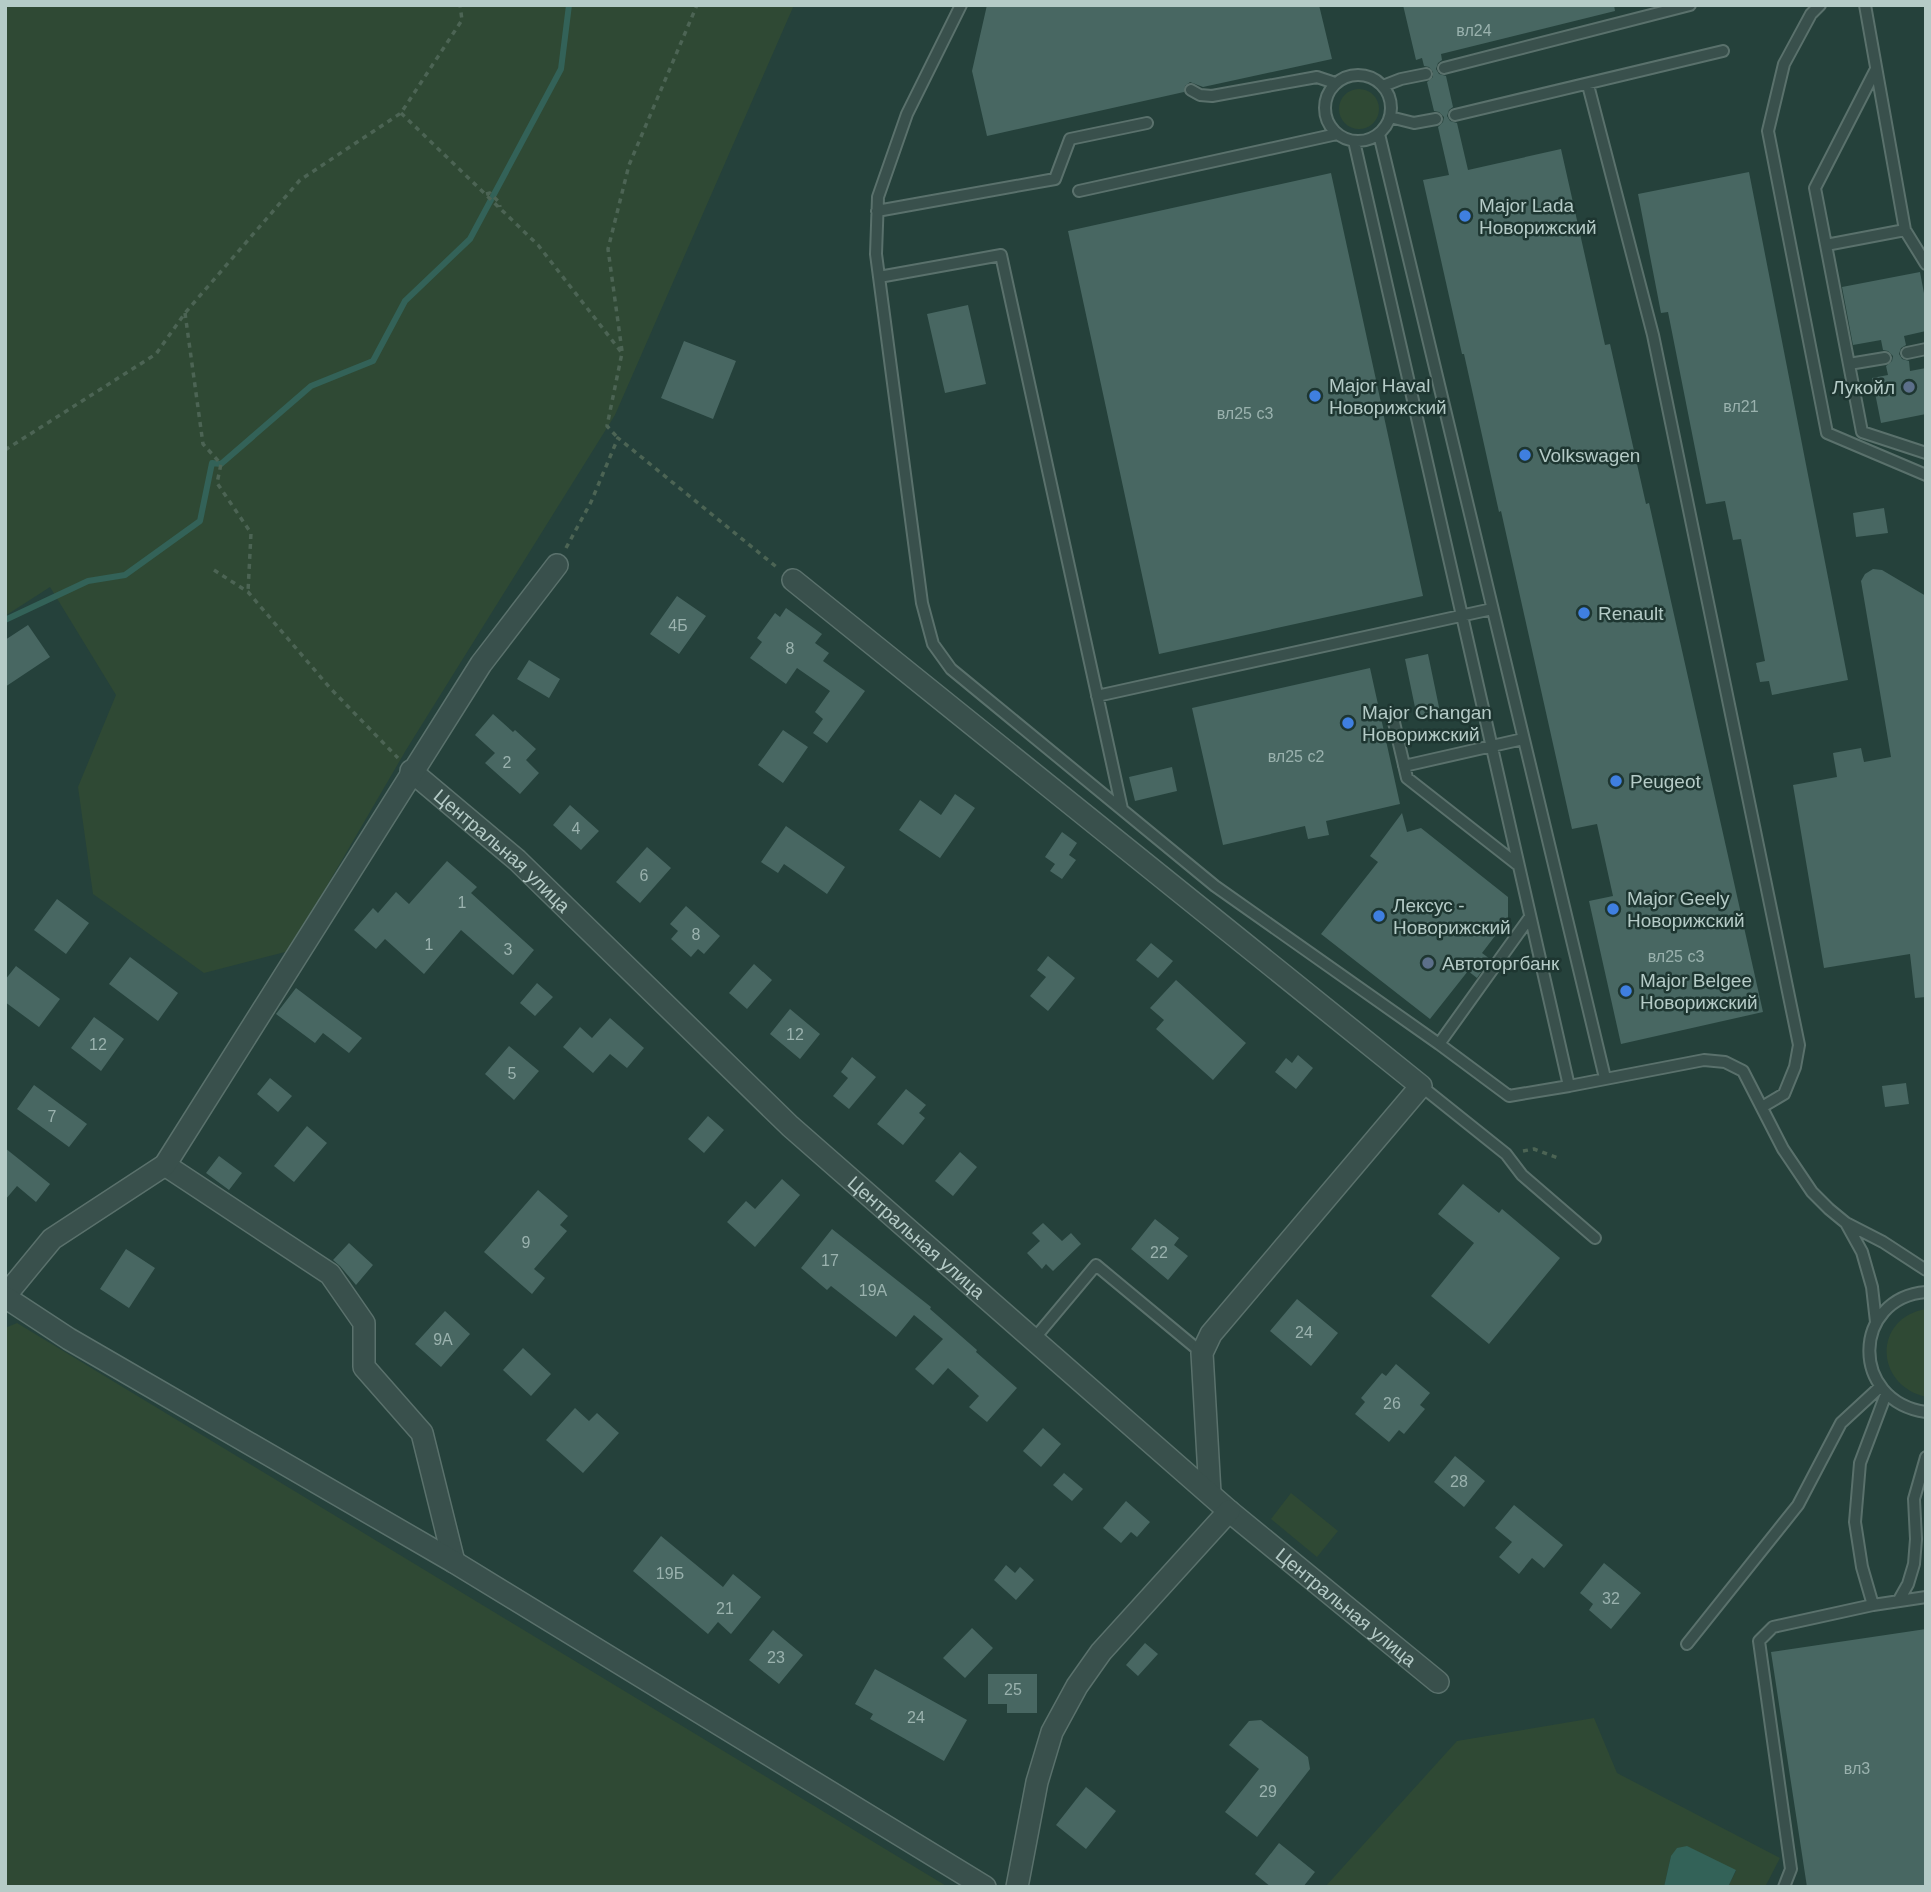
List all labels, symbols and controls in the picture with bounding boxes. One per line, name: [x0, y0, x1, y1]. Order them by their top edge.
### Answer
house number: вл24: [1456, 22, 1492, 39]
place label: Major Lada Новорижский: [1479, 195, 1597, 238]
marker: Major Lada Новорижский: [1457, 208, 1473, 224]
place label: Major Haval Новорижский: [1329, 375, 1447, 418]
place label: Лукойл: [1832, 377, 1895, 398]
marker: Лукойл: [1901, 379, 1917, 395]
marker: Major Haval Новорижский: [1307, 388, 1323, 404]
house number: вл21: [1723, 398, 1759, 415]
house number: вл25 с3: [1217, 405, 1273, 422]
place label: Volkswagen: [1539, 445, 1640, 466]
marker: Volkswagen: [1517, 447, 1533, 463]
place label: Renault: [1598, 603, 1664, 624]
marker: Renault: [1576, 605, 1592, 621]
house number: 4Б: [668, 617, 688, 634]
house number: 8: [786, 640, 795, 657]
place label: Major Changan Новорижский: [1362, 702, 1492, 745]
marker: Major Changan Новорижский: [1340, 715, 1356, 731]
house number: вл25 с2: [1268, 748, 1324, 765]
house number: 2: [503, 754, 512, 771]
place label: Peugeot: [1630, 771, 1702, 792]
marker: Peugeot: [1608, 773, 1624, 789]
street label: Центральная улица: [430, 785, 574, 917]
house number: 4: [572, 820, 581, 837]
house number: 6: [640, 867, 649, 884]
place label: Major Geely Новорижский: [1627, 888, 1745, 931]
house number: 1: [458, 894, 467, 911]
place label: Лексус - Новорижский: [1393, 895, 1511, 938]
marker: Major Geely Новорижский: [1605, 901, 1621, 917]
marker: Лексус - Новорижский: [1371, 908, 1387, 924]
house number: 8: [692, 926, 701, 943]
house number: 1: [425, 936, 434, 953]
house number: 3: [504, 941, 513, 958]
house number: вл25 с3: [1648, 948, 1704, 965]
place label: Автоторгбанк: [1442, 953, 1560, 974]
marker: Автоторгбанк: [1420, 955, 1436, 971]
place label: Major Belgee Новорижский: [1640, 970, 1758, 1013]
marker: Major Belgee Новорижский: [1618, 983, 1634, 999]
house number: 12: [786, 1026, 804, 1043]
house number: 12: [89, 1036, 107, 1053]
house number: 5: [508, 1065, 517, 1082]
house number: 7: [48, 1108, 57, 1125]
street label: Центральная улица: [844, 1172, 989, 1303]
house number: 9: [522, 1234, 531, 1251]
house number: 22: [1150, 1244, 1168, 1261]
house number: 17: [821, 1252, 839, 1269]
house number: 19А: [859, 1282, 888, 1299]
house number: 24: [1295, 1324, 1313, 1341]
house number: 9А: [433, 1331, 453, 1348]
house number: 26: [1383, 1395, 1401, 1412]
house number: 28: [1450, 1473, 1468, 1490]
street label: Центральная улица: [1272, 1544, 1421, 1671]
house number: 19Б: [656, 1565, 684, 1582]
house number: 32: [1602, 1590, 1620, 1607]
house number: 21: [716, 1600, 734, 1617]
house number: 23: [767, 1649, 785, 1666]
house number: 25: [1004, 1681, 1022, 1698]
house number: 24: [907, 1709, 925, 1726]
house number: вл3: [1844, 1760, 1870, 1777]
house number: 29: [1259, 1783, 1277, 1800]

